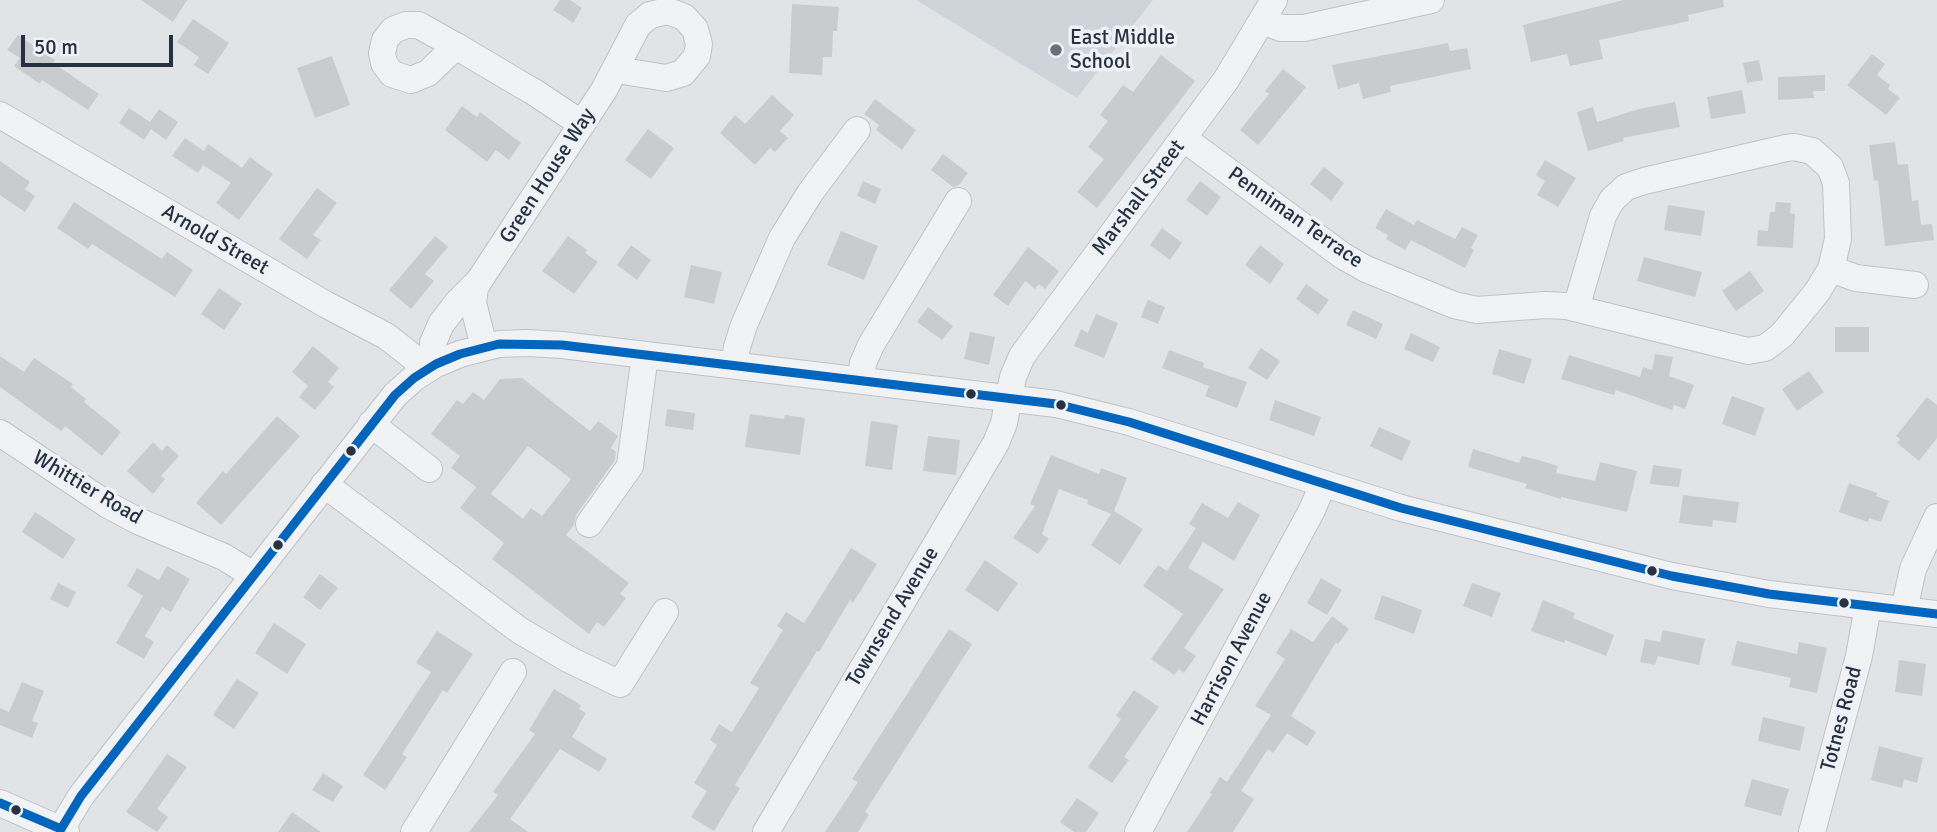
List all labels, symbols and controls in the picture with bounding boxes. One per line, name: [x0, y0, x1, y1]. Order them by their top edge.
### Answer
scale bar: [24, 21, 177, 65]
place label: East Middle School: [1070, 25, 1175, 75]
text: 50 m: [34, 34, 78, 60]
marker: East Middle School: [1048, 42, 1064, 58]
street label: Green House Way: [495, 104, 601, 248]
street label: Marshall Street: [1087, 135, 1191, 261]
street label: Penniman Terrace: [1223, 162, 1367, 274]
street label: Arnold Street: [157, 199, 273, 281]
unlabelled marker: [964, 387, 978, 401]
unlabelled marker: [1054, 398, 1068, 412]
unlabelled marker: [344, 444, 358, 458]
street label: Whittier Road: [28, 445, 146, 531]
unlabelled marker: [271, 538, 285, 552]
street label: Townsend Avenue: [841, 543, 945, 691]
unlabelled marker: [1645, 564, 1659, 578]
street label: Harrison Avenue: [1186, 588, 1278, 730]
unlabelled marker: [1837, 596, 1851, 610]
street label: Totnes Road: [1816, 664, 1868, 774]
unlabelled marker: [9, 803, 23, 817]

